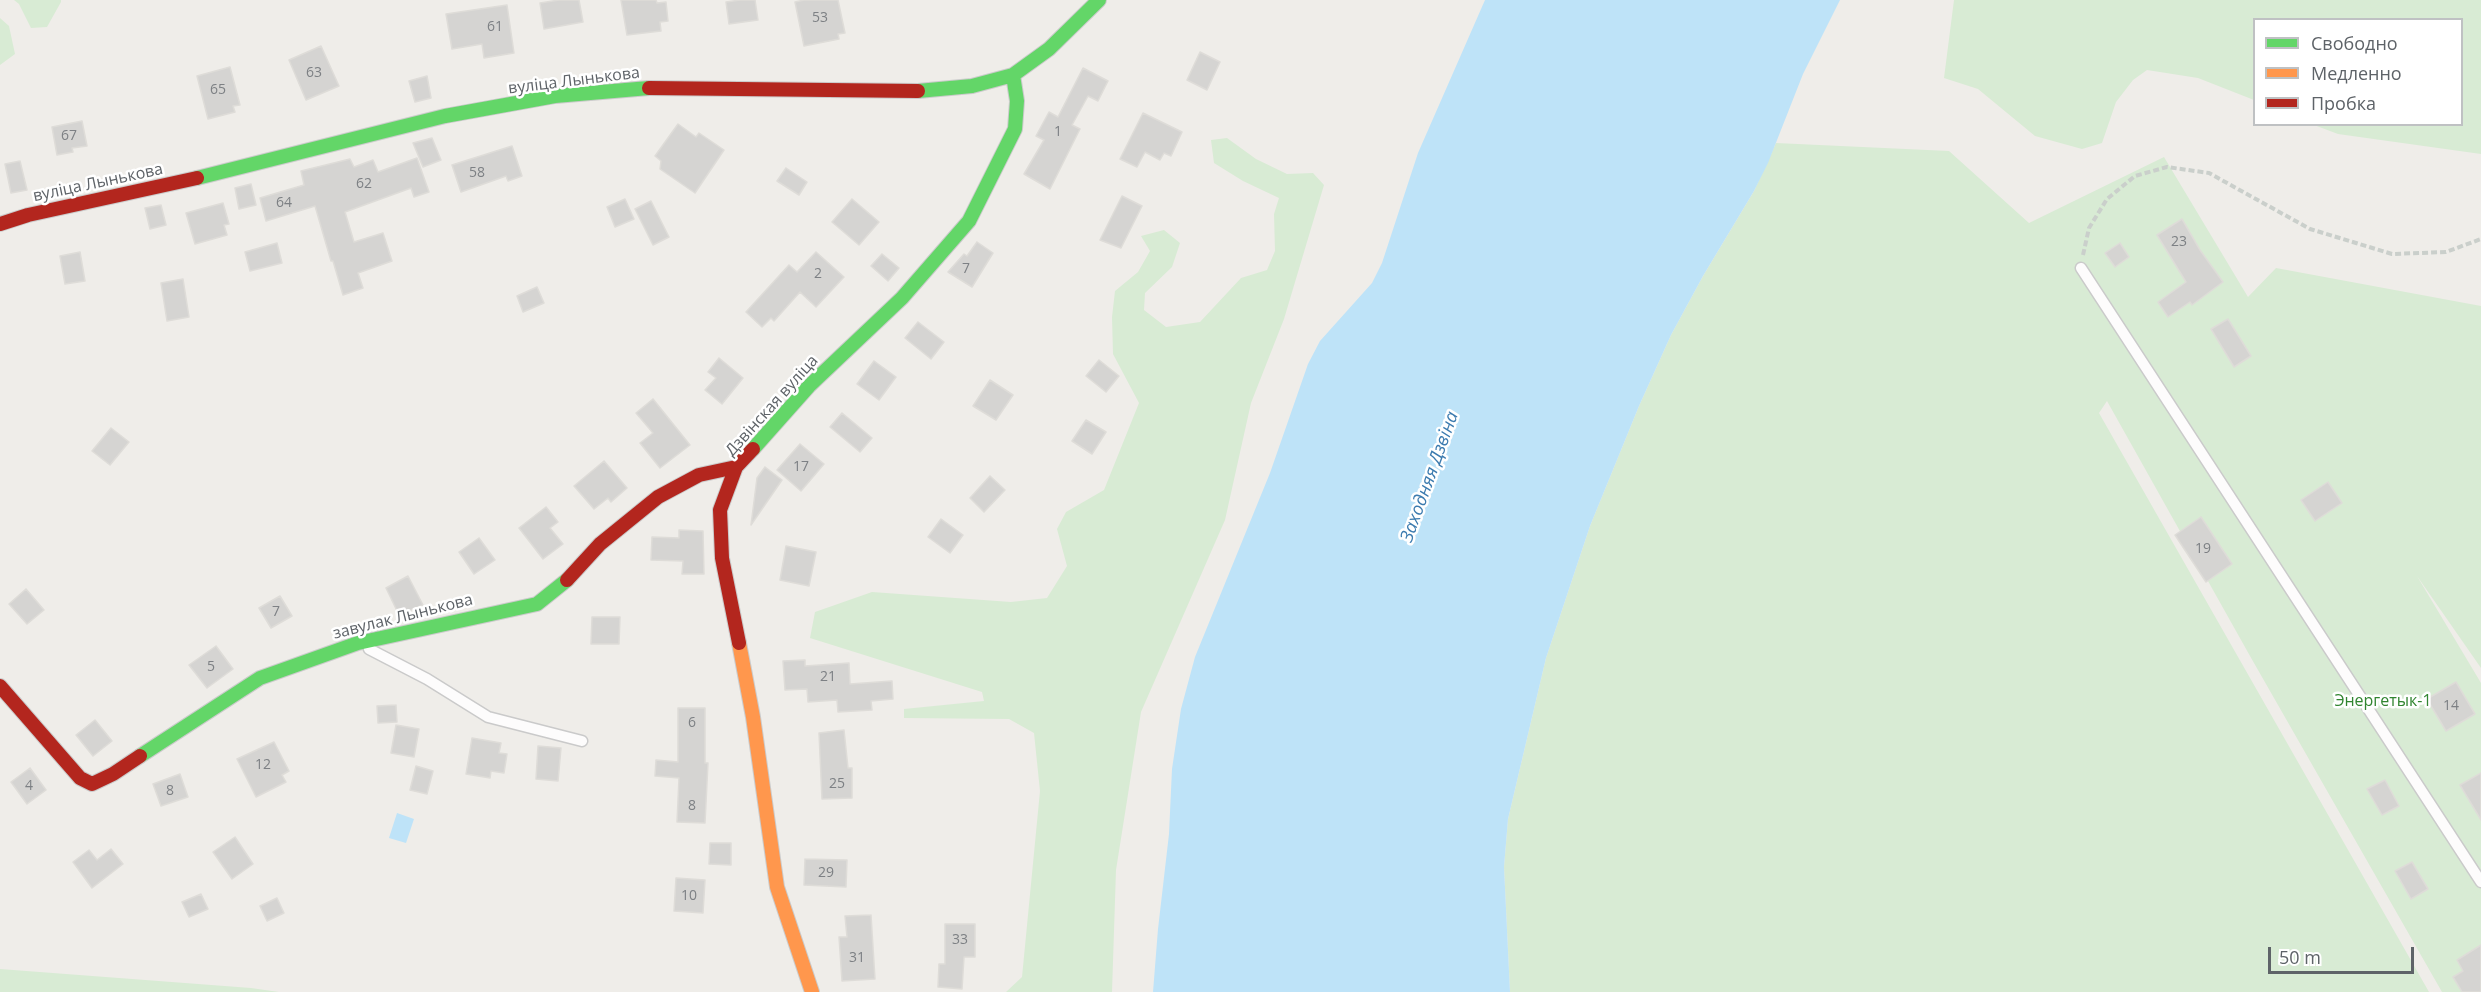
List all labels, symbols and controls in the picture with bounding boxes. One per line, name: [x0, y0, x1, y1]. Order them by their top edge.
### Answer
house number: 53: [812, 10, 828, 26]
legend: [2253, 18, 2463, 126]
house number: 61: [487, 19, 503, 35]
text: Свободно: [2311, 31, 2398, 55]
text: Медленно: [2311, 61, 2402, 85]
street label: вуліца Лынькова: [507, 63, 641, 99]
house number: 63: [306, 65, 322, 81]
house number: 65: [210, 82, 226, 98]
text: Пробка: [2311, 91, 2376, 115]
house number: 1: [1054, 124, 1062, 140]
house number: 67: [61, 128, 77, 144]
street label: вуліца Лынькова: [31, 160, 165, 206]
house number: 58: [469, 165, 485, 181]
house number: 62: [356, 176, 372, 192]
house number: 64: [276, 195, 292, 211]
house number: 23: [2171, 234, 2187, 250]
house number: 7: [962, 261, 970, 277]
house number: 2: [814, 266, 822, 282]
street label: Дзвінская вуліца: [722, 352, 822, 460]
water label: Заходняя Дзвіна: [1396, 409, 1464, 545]
house number: 17: [793, 459, 809, 475]
house number: 19: [2195, 541, 2211, 557]
street label: завулак Лынькова: [331, 590, 475, 644]
house number: 7: [272, 604, 280, 620]
house number: 5: [207, 659, 215, 675]
house number: 21: [820, 669, 836, 685]
park label: Энергетык-1: [2334, 691, 2432, 711]
house number: 14: [2443, 698, 2459, 714]
house number: 6: [688, 715, 696, 731]
house number: 12: [255, 757, 271, 773]
house number: 25: [829, 776, 845, 792]
house number: 4: [25, 778, 33, 794]
house number: 8: [166, 783, 174, 799]
house number: 8: [688, 798, 696, 814]
house number: 29: [818, 865, 834, 881]
house number: 10: [681, 888, 697, 904]
house number: 33: [952, 932, 968, 948]
scale bar: [2271, 935, 2416, 973]
text: 50 m: [2279, 945, 2321, 969]
house number: 31: [849, 950, 865, 966]

